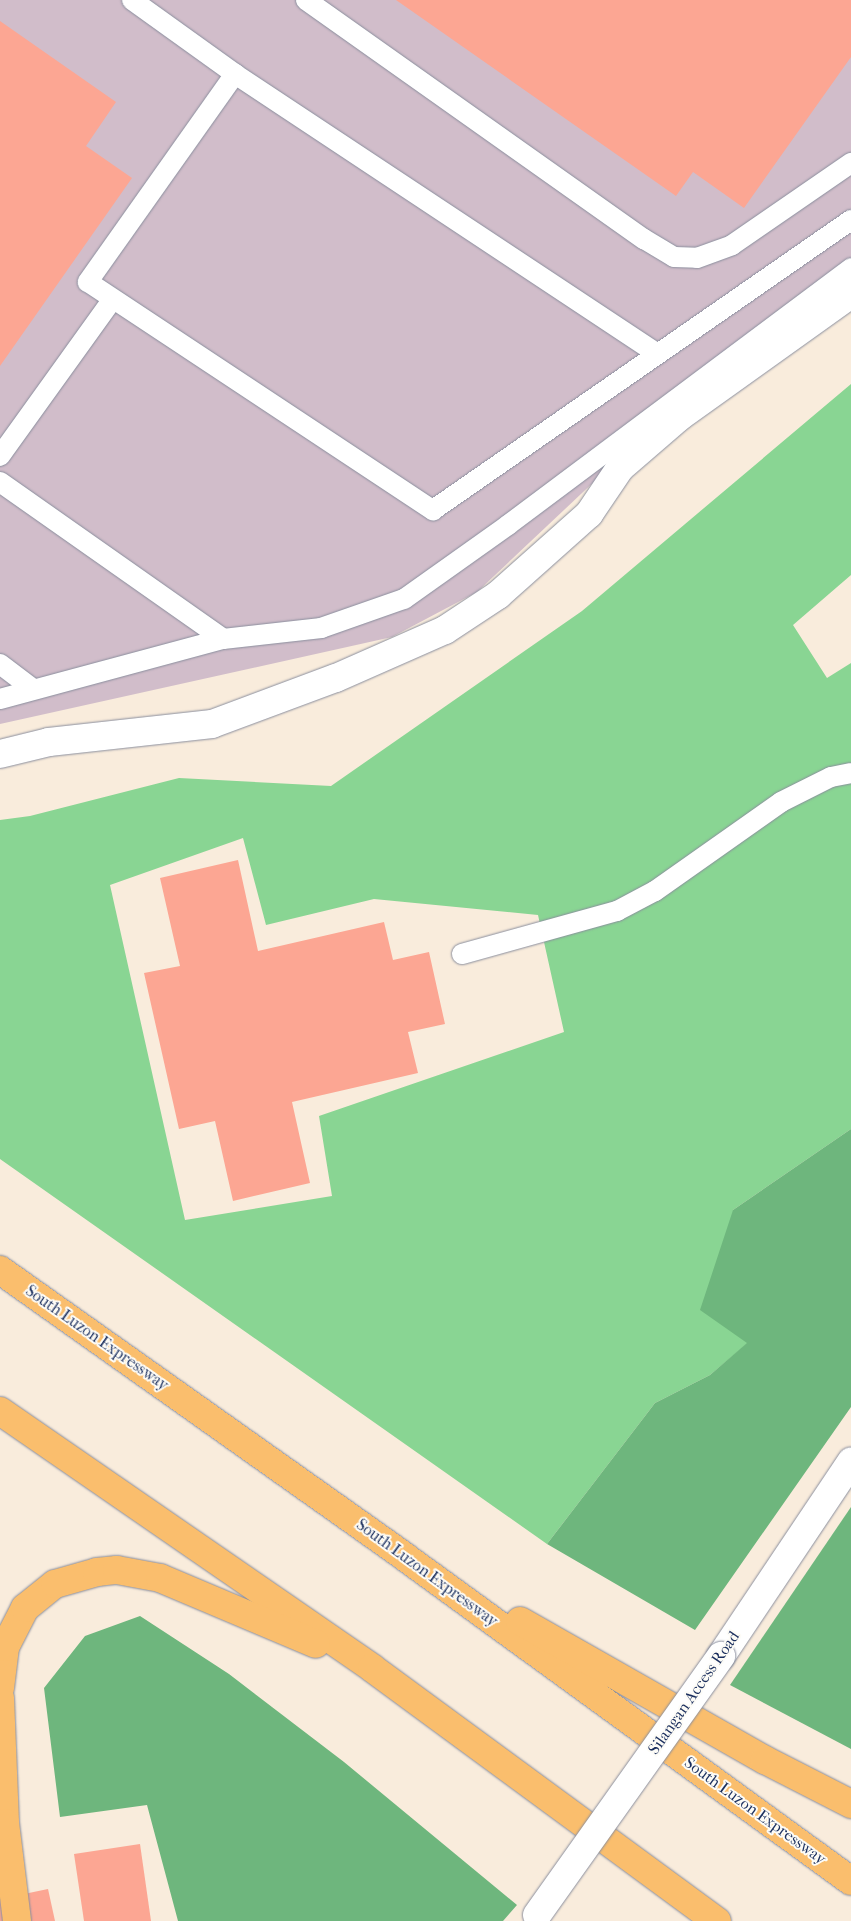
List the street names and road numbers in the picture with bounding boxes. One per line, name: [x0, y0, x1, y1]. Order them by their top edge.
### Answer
street label: South Luzon Expressway: [22, 1281, 172, 1395]
street label: South Luzon Expressway: [352, 1515, 502, 1631]
street label: Silangan Access Road: [644, 1628, 744, 1758]
street label: South Luzon Expressway: [680, 1753, 830, 1869]

